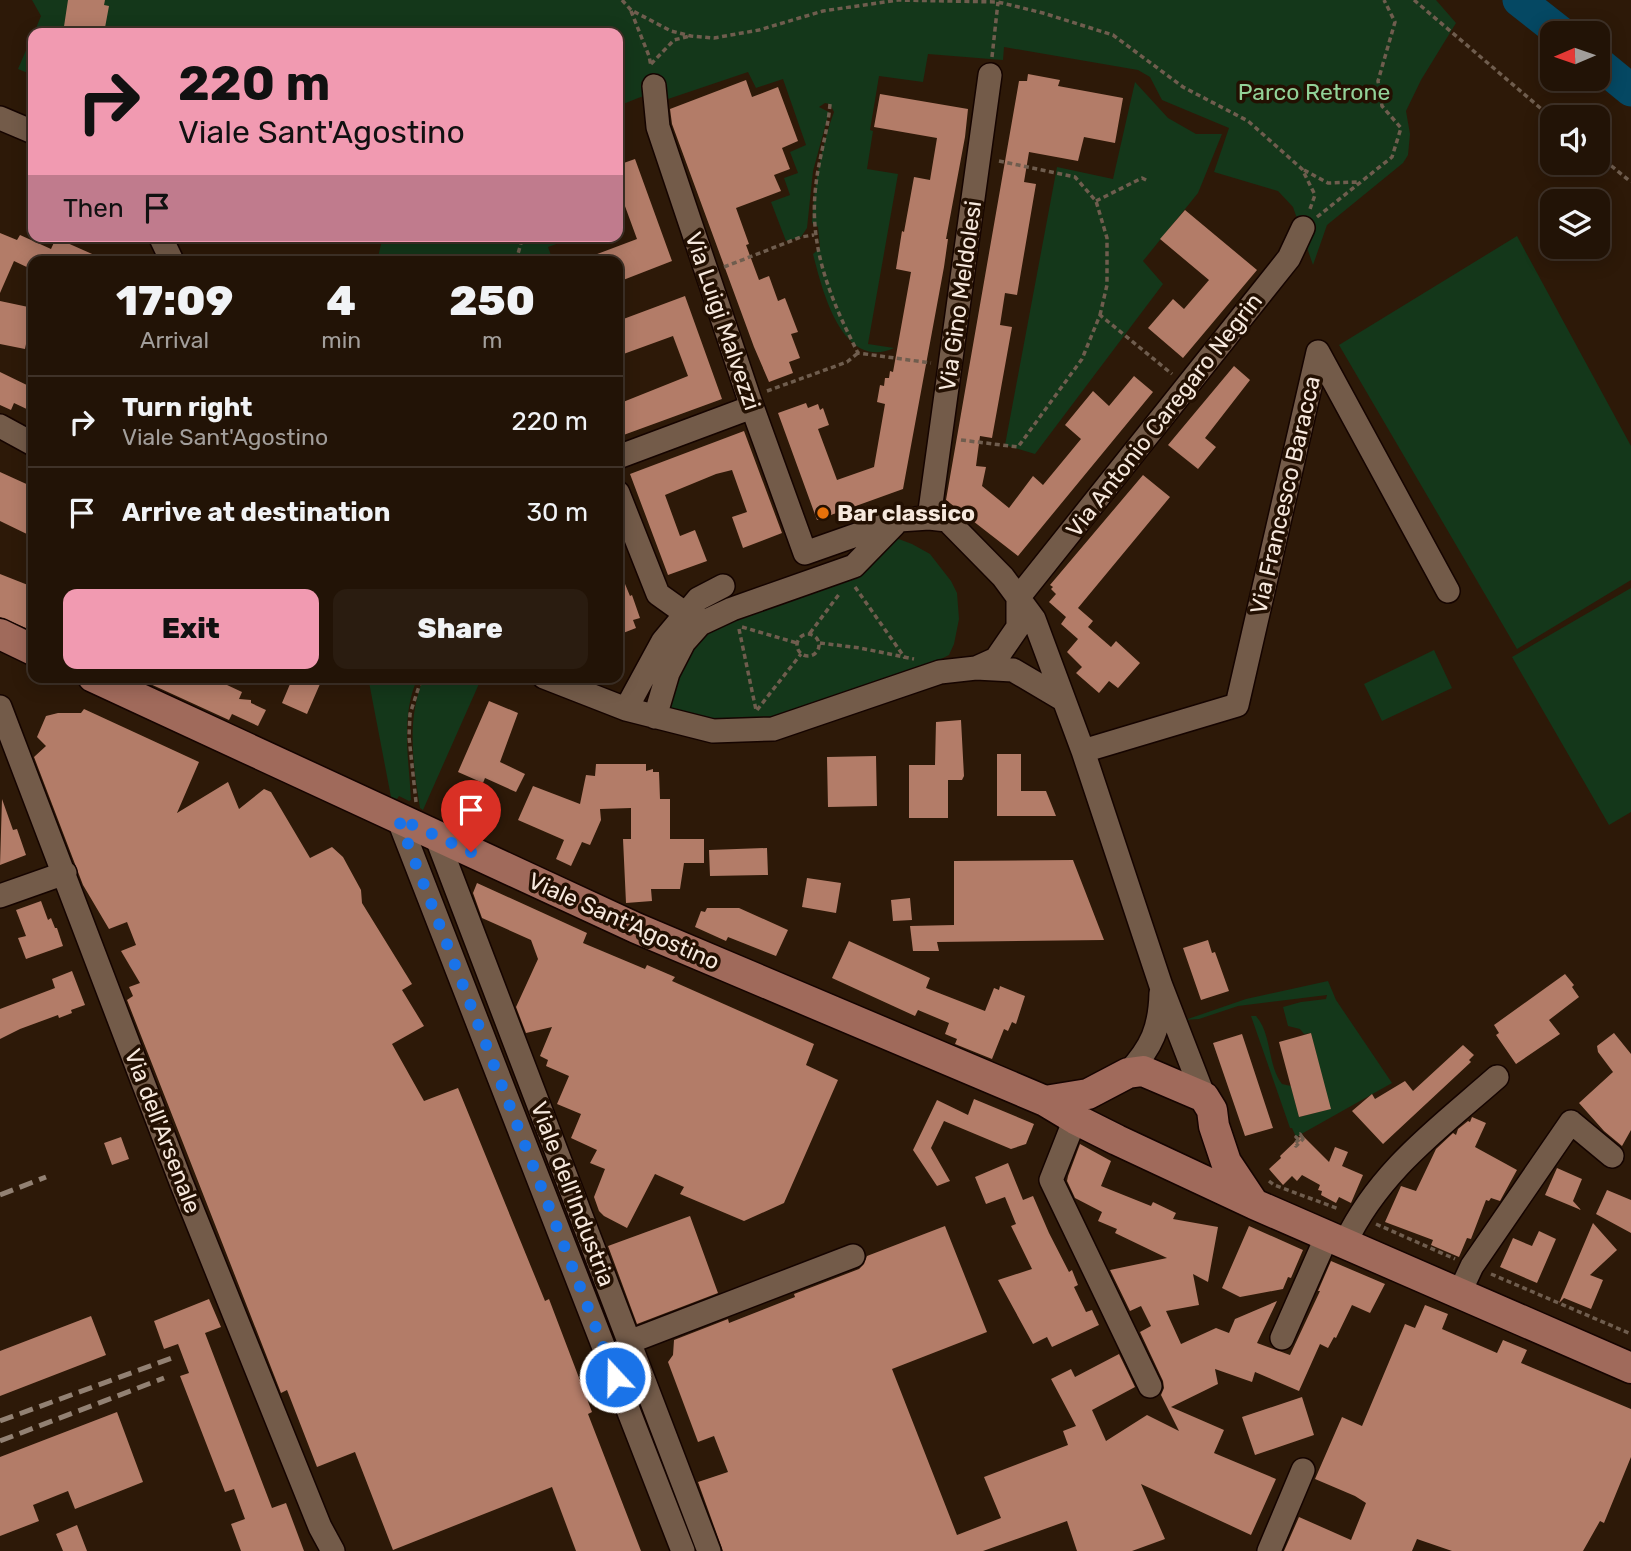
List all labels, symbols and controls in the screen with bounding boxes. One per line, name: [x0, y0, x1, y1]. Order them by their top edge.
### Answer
north arrow: [1540, 21, 1610, 91]
map controls: [1540, 21, 1610, 259]
text: 220 m: [178, 54, 330, 112]
icon: right: [63, 56, 154, 147]
park label: Parco Retrone: [1238, 78, 1390, 106]
button: sound: [1540, 105, 1610, 175]
text: Viale Sant'Agostino: [178, 113, 465, 151]
icon: arrive: [138, 189, 176, 227]
button: layers: [1540, 189, 1610, 259]
text: Then: [63, 193, 124, 224]
street label: Via Gino Meldolesi: [933, 199, 987, 393]
street label: Via Luigi Malvezzi: [679, 228, 767, 414]
text: 17:09: [116, 276, 233, 326]
text: 4: [326, 276, 356, 326]
text: 250: [449, 276, 535, 326]
street label: Via Antonio Caregaro Negrin: [1060, 287, 1268, 543]
text: Arrival: [140, 326, 209, 354]
text: min: [321, 326, 361, 354]
text: m: [482, 326, 502, 354]
street label: Via Francesco Baracca: [1244, 373, 1326, 617]
text: Turn right: [122, 392, 252, 423]
icon: right: [63, 403, 101, 441]
text: 220 m: [511, 406, 588, 437]
text: Viale Sant'Agostino: [122, 423, 328, 451]
icon: arrive: [63, 494, 101, 532]
text: Arrive at destination: [122, 497, 390, 528]
text: 30 m: [526, 497, 588, 528]
place label: Bar classico: [837, 499, 975, 527]
marker: Bar classico: [815, 505, 831, 521]
button: Exit: [63, 589, 319, 669]
button: Share: [333, 589, 588, 669]
pin: [441, 780, 501, 852]
icon: arrive: [452, 791, 490, 829]
street label: Viale Sant'Agostino: [524, 866, 724, 976]
street label: Via dell'Arsenale: [119, 1045, 207, 1217]
street label: Viale dell'Industria: [525, 1098, 621, 1290]
position arrow: [578, 1340, 652, 1414]

